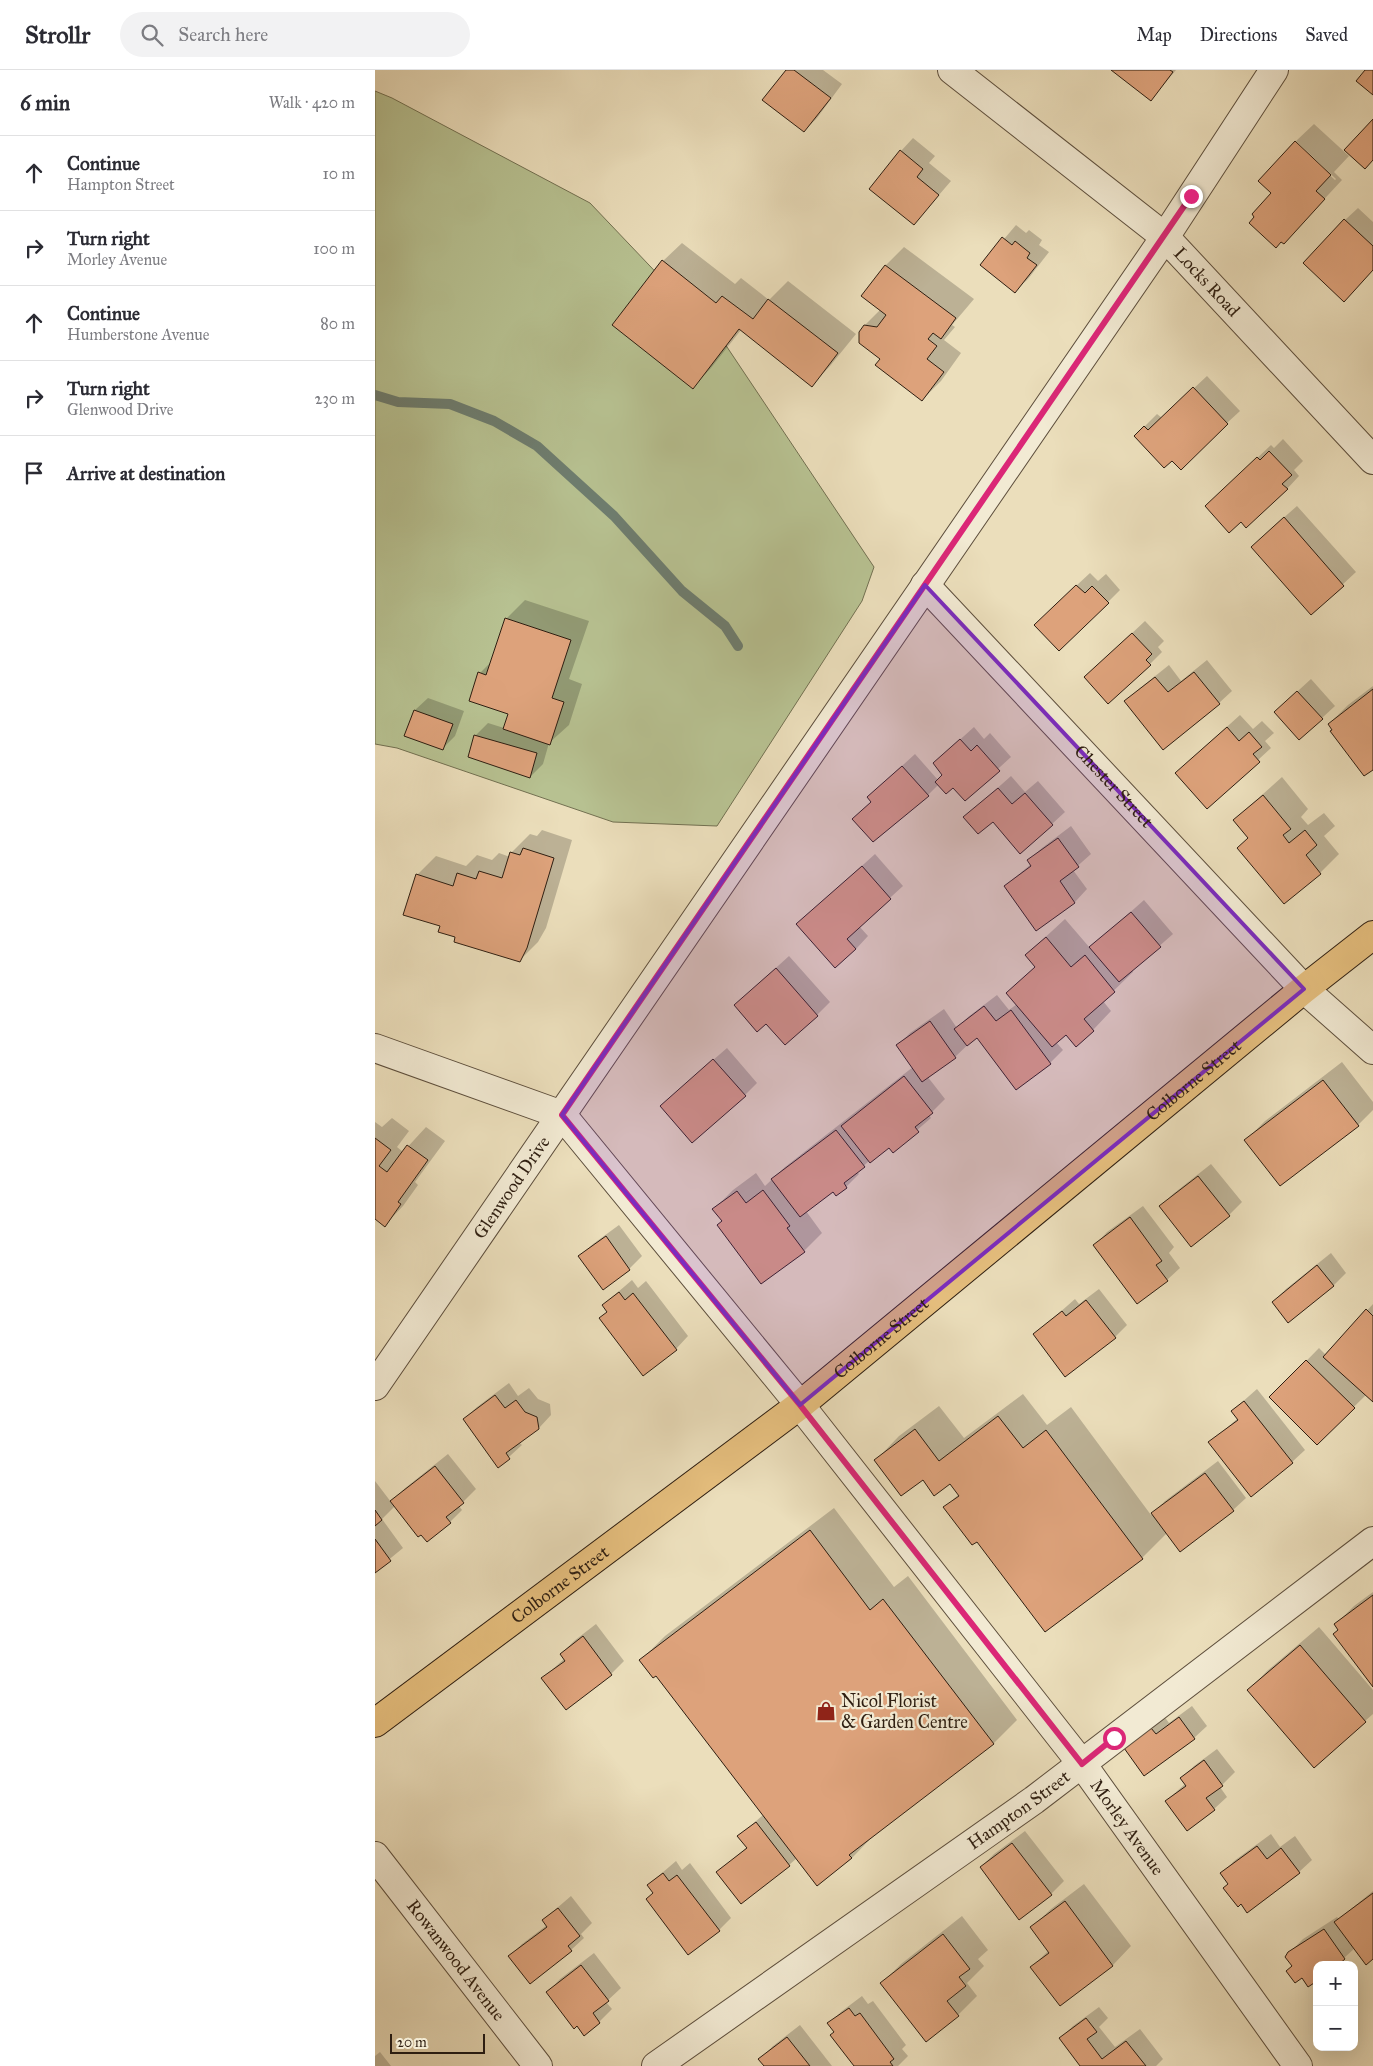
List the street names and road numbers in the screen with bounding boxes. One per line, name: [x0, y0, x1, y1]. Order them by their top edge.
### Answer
street label: Locks Road: [1169, 242, 1245, 321]
street label: Chester Street: [1070, 740, 1158, 833]
street label: Colborne Street: [1141, 1034, 1246, 1126]
street label: Glenwood Drive: [469, 1132, 555, 1243]
street label: Colborne Street: [829, 1292, 934, 1384]
street label: Colborne Street: [507, 1540, 614, 1628]
street label: Hampton Street: [963, 1765, 1075, 1854]
street label: Morley Avenue: [1085, 1775, 1169, 1879]
street label: Rowanwood Avenue: [402, 1895, 510, 2025]

